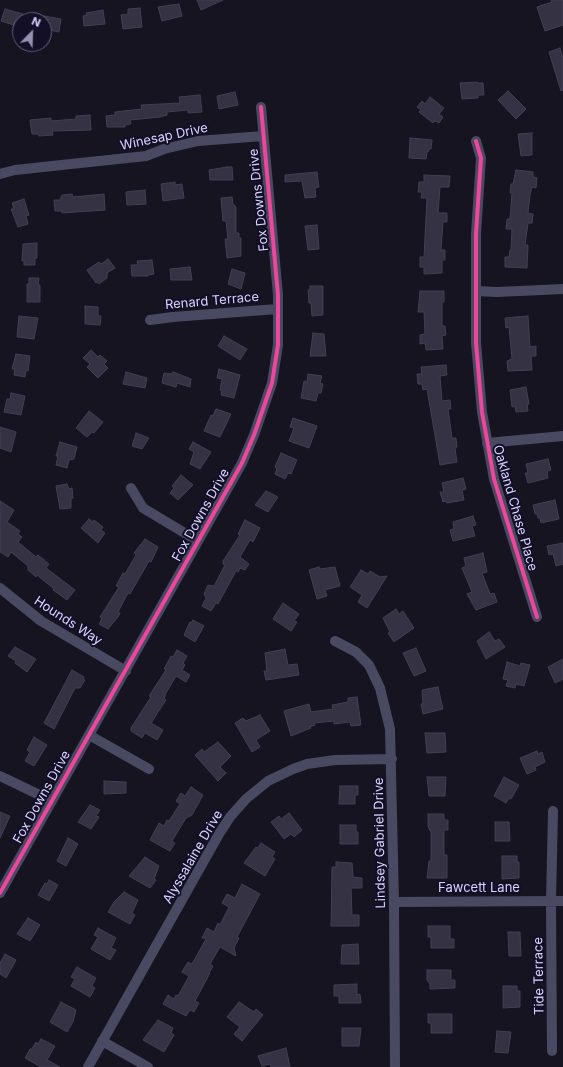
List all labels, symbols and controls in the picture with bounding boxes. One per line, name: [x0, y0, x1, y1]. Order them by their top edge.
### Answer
north arrow: [12, 12, 52, 52]
text: N: [30, 14, 43, 30]
street label: Winesap Drive: [119, 120, 209, 154]
street label: Fox Downs Drive: [246, 148, 272, 252]
street label: Renard Terrace: [164, 289, 260, 313]
street label: Oakland Chase Place: [490, 443, 540, 573]
street label: Fox Downs Drive: [169, 466, 233, 564]
street label: Hounds Way: [31, 593, 105, 649]
street label: Fox Downs Drive: [10, 748, 74, 846]
street label: Lindsey Gabriel Drive: [371, 777, 389, 909]
street label: Alyssalaine Drive: [160, 808, 226, 906]
street label: Fawcett Lane: [438, 880, 520, 896]
street label: Tide Terrace: [531, 937, 547, 1015]

